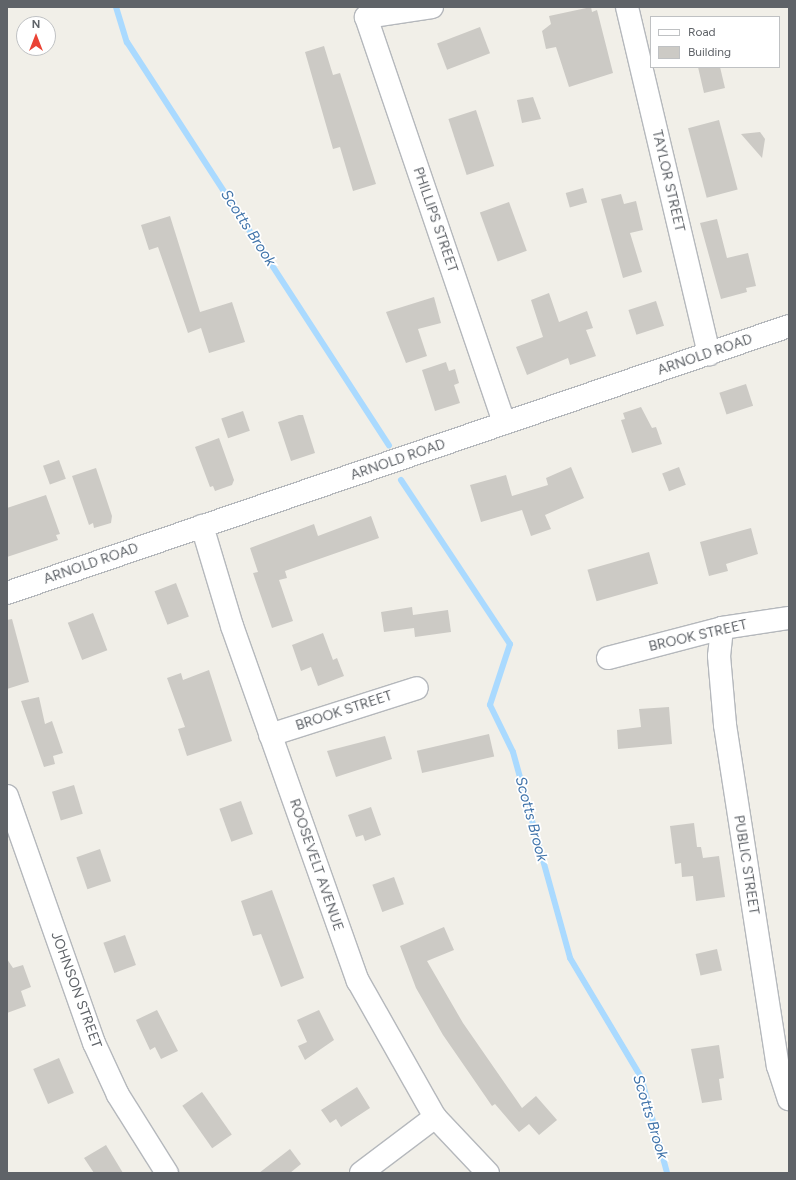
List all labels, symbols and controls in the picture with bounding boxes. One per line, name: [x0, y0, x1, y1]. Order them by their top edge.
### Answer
north arrow: [16, 16, 56, 56]
legend: [650, 16, 780, 68]
text: N: [32, 18, 40, 31]
text: Road: [688, 25, 716, 39]
text: Building: [688, 45, 731, 59]
street label: TAYLOR STREET: [648, 128, 688, 234]
street label: PHILLIPS STREET: [409, 165, 461, 275]
water label: Scotts Brook: [217, 186, 279, 270]
street label: ARNOLD ROAD: [655, 331, 755, 379]
street label: ARNOLD ROAD: [348, 436, 448, 484]
street label: ARNOLD ROAD: [41, 540, 141, 588]
street label: BROOK STREET: [647, 617, 749, 655]
street label: BROOK STREET: [294, 687, 394, 735]
water label: Scotts Brook: [511, 774, 551, 864]
street label: ROOSEVELT AVENUE: [285, 797, 347, 933]
street label: PUBLIC STREET: [730, 814, 762, 916]
street label: JOHNSON STREET: [47, 930, 105, 1050]
water label: Scotts Brook: [629, 1073, 671, 1161]

